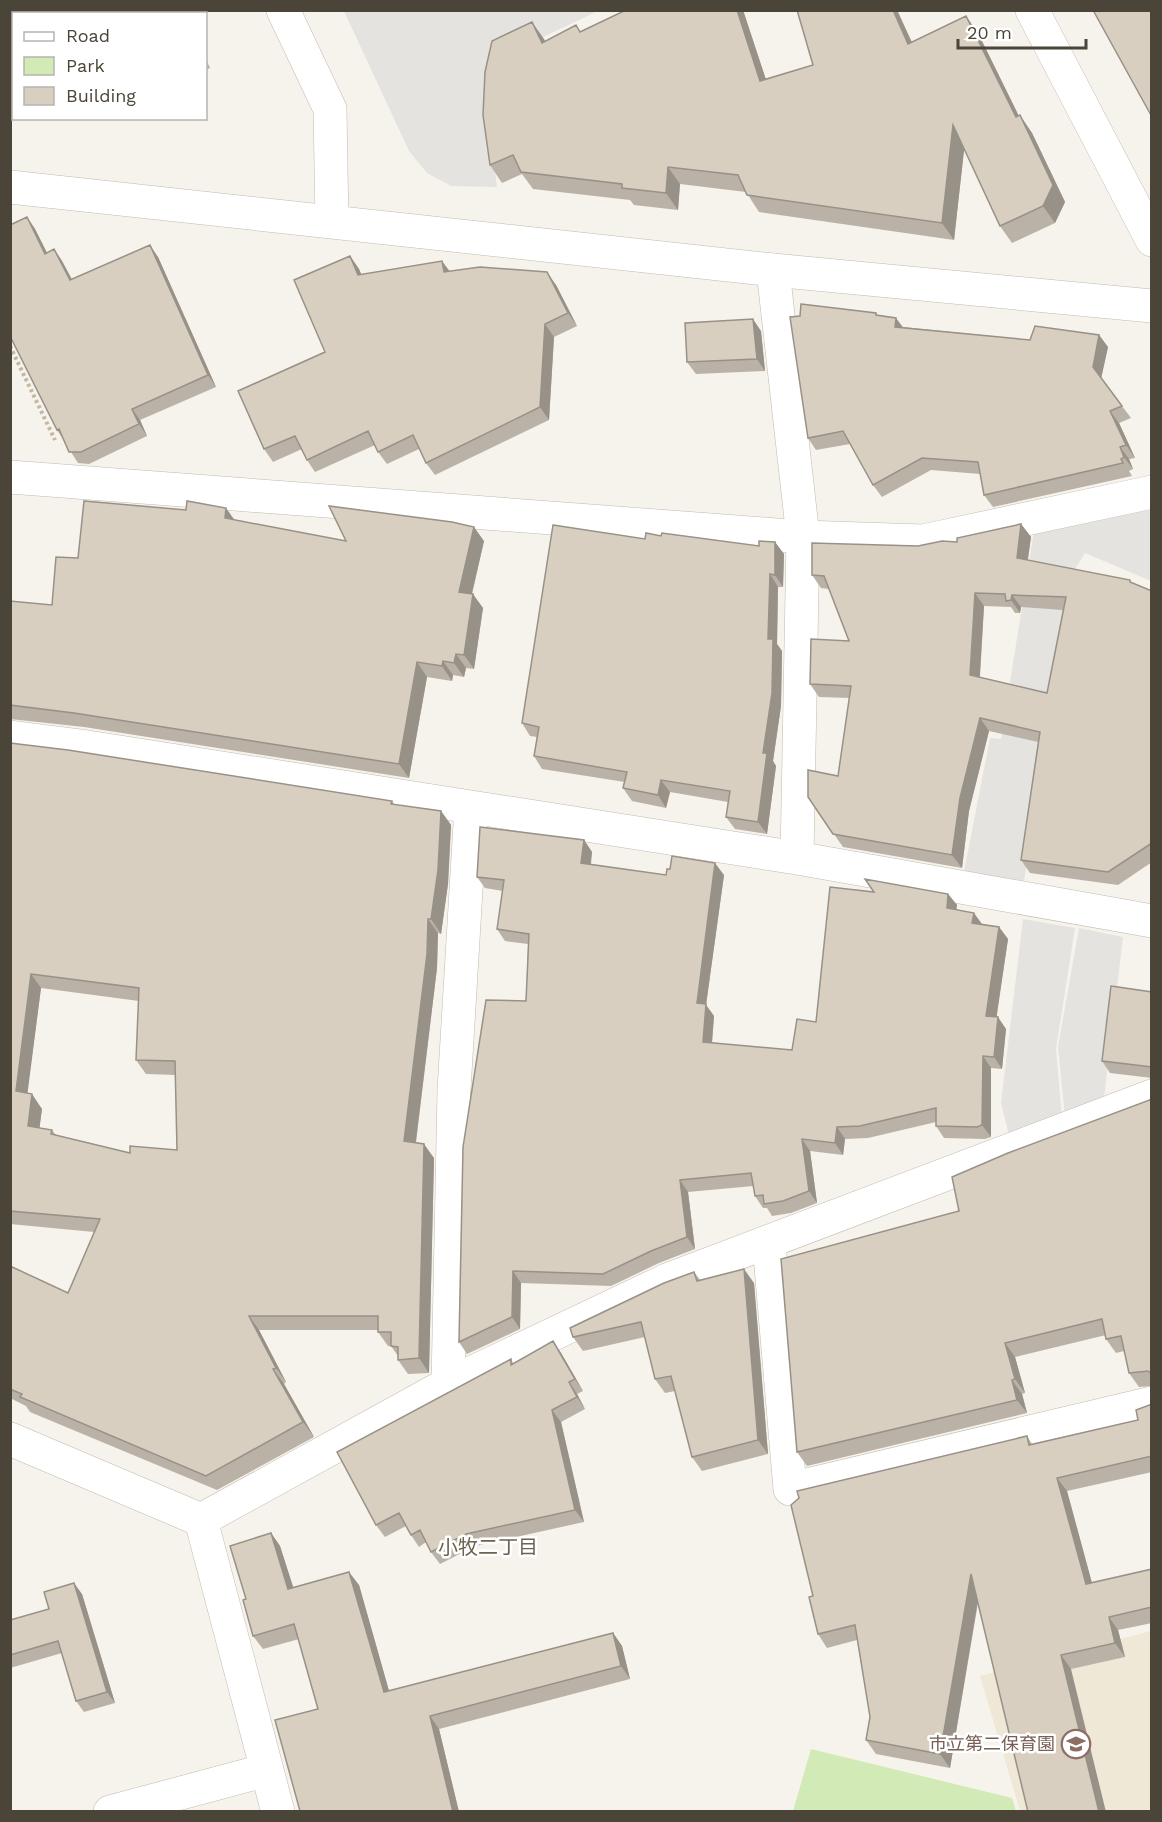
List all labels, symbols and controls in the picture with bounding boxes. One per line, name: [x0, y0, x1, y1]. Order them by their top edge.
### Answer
legend: [12, 12, 207, 120]
scale bar: [958, 12, 1086, 50]
text: 20 m: [967, 22, 1012, 43]
text: Road: [66, 25, 110, 46]
text: Park: [66, 55, 105, 76]
text: Building: [66, 85, 136, 106]
district label: 小牧二丁目: [438, 1535, 538, 1559]
school or university icon: 市立第二保育園: [1060, 1728, 1092, 1760]
place label: 市立第二保育園: [929, 1733, 1055, 1754]

